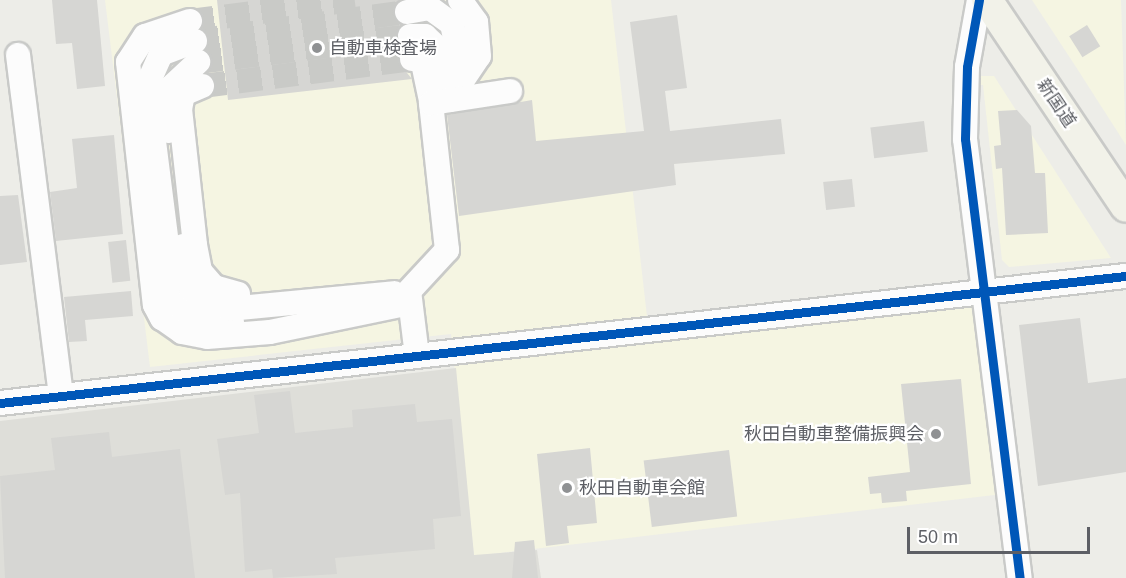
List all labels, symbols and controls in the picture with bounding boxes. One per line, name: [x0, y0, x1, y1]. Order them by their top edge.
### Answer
place label: 自動車検査場: [329, 37, 437, 59]
marker: 自動車検査場: [310, 41, 324, 55]
street label: 新国道: [1032, 75, 1080, 131]
place label: 秋田自動車整備振興会: [744, 423, 924, 445]
marker: 秋田自動車整備振興会: [929, 427, 943, 441]
place label: 秋田自動車会館: [579, 477, 705, 499]
marker: 秋田自動車会館: [560, 481, 574, 495]
scale bar: [910, 515, 1093, 553]
text: 50 m: [918, 527, 958, 547]

